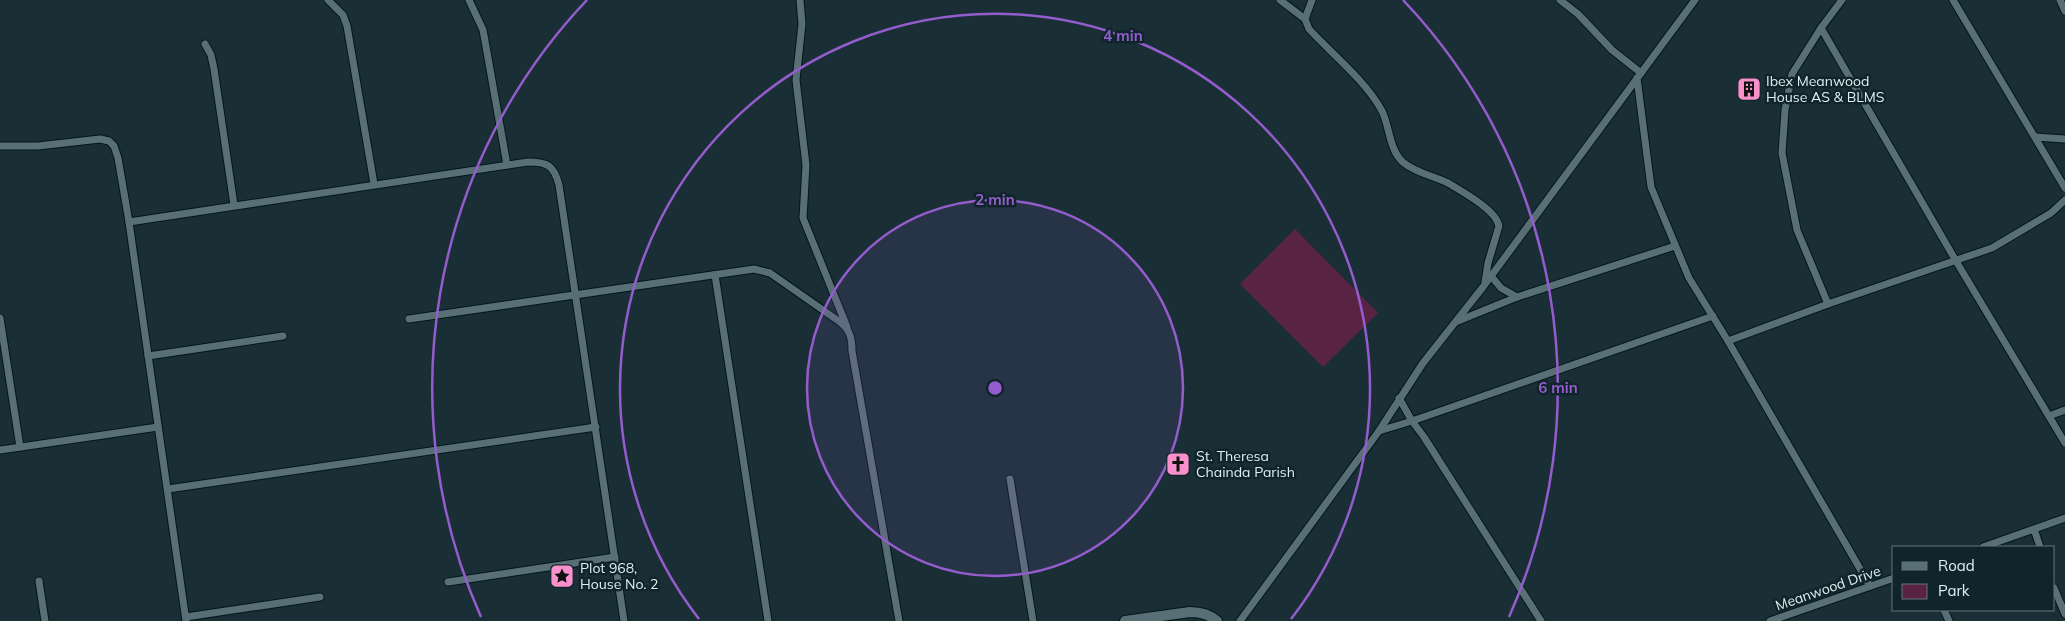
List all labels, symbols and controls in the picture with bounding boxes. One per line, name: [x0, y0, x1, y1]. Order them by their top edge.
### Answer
text: 4 min: [1103, 26, 1143, 45]
place label: Ibex Meanwood House AS & BLMS: [1766, 72, 1885, 106]
building icon: Ibex Meanwood House AS & BLMS: [1736, 76, 1762, 102]
text: 2 min: [975, 190, 1015, 209]
text: 6 min: [1538, 378, 1578, 397]
centre of rings: [986, 379, 1004, 397]
place label: St. Theresa Chainda Parish: [1196, 447, 1295, 481]
church icon: St. Theresa Chainda Parish: [1165, 451, 1191, 477]
legend: [1892, 546, 2055, 611]
text: Road: [1938, 556, 1975, 575]
place label: Plot 968, House No. 2: [580, 559, 658, 593]
street label: Meanwood Drive: [1773, 562, 1883, 614]
place icon: Plot 968, House No. 2: [549, 563, 575, 589]
text: Park: [1938, 581, 1970, 600]

